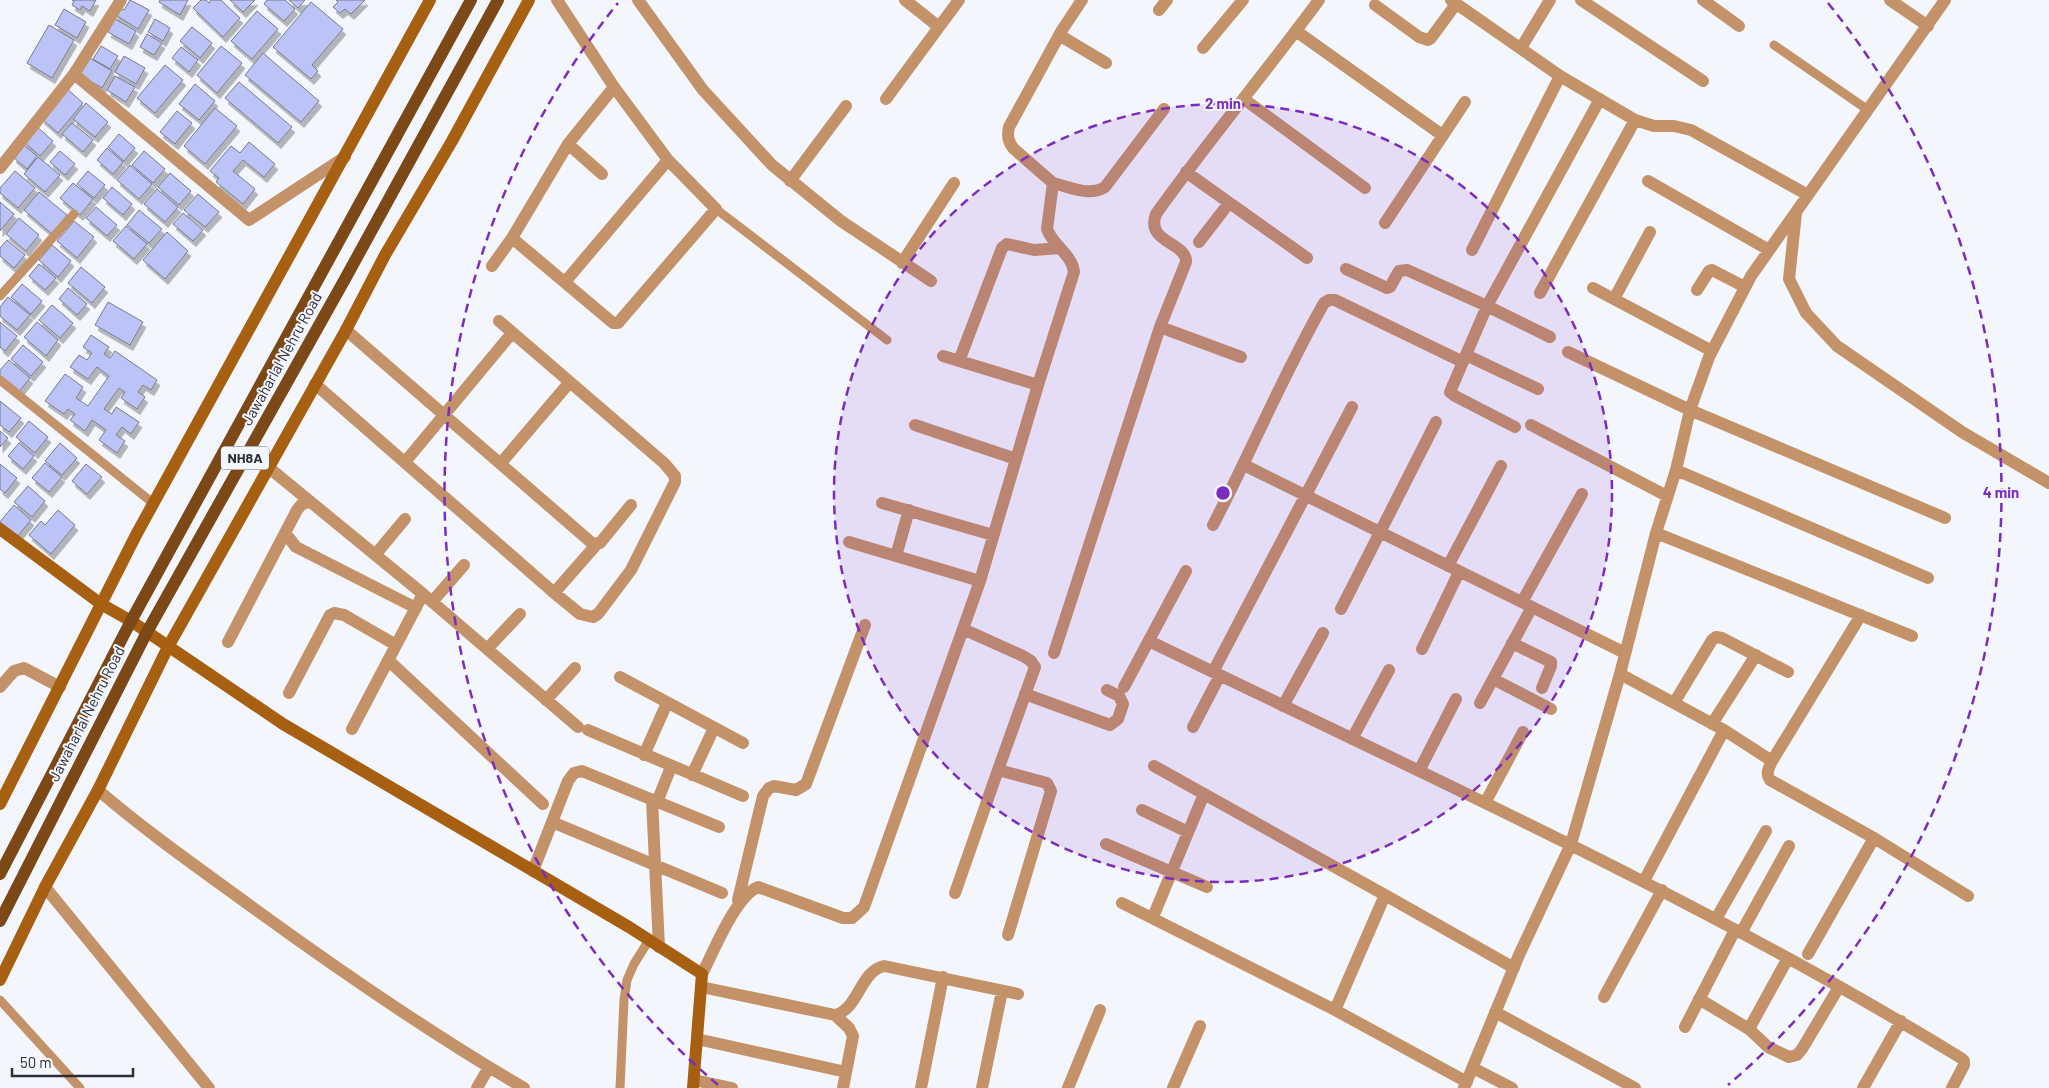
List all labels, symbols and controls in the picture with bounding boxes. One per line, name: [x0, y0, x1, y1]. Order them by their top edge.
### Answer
text: 2 min: [1205, 94, 1241, 112]
street label: Jawaharlal Nehru Road: [237, 289, 325, 428]
road number: NH8A: [221, 446, 269, 469]
text: 4 min: [1983, 483, 2019, 501]
centre of rings: [1214, 484, 1232, 502]
street label: Jawaharlal Nehru Road: [44, 643, 128, 784]
scale bar: [12, 1046, 134, 1078]
text: 50 m: [20, 1053, 52, 1071]

